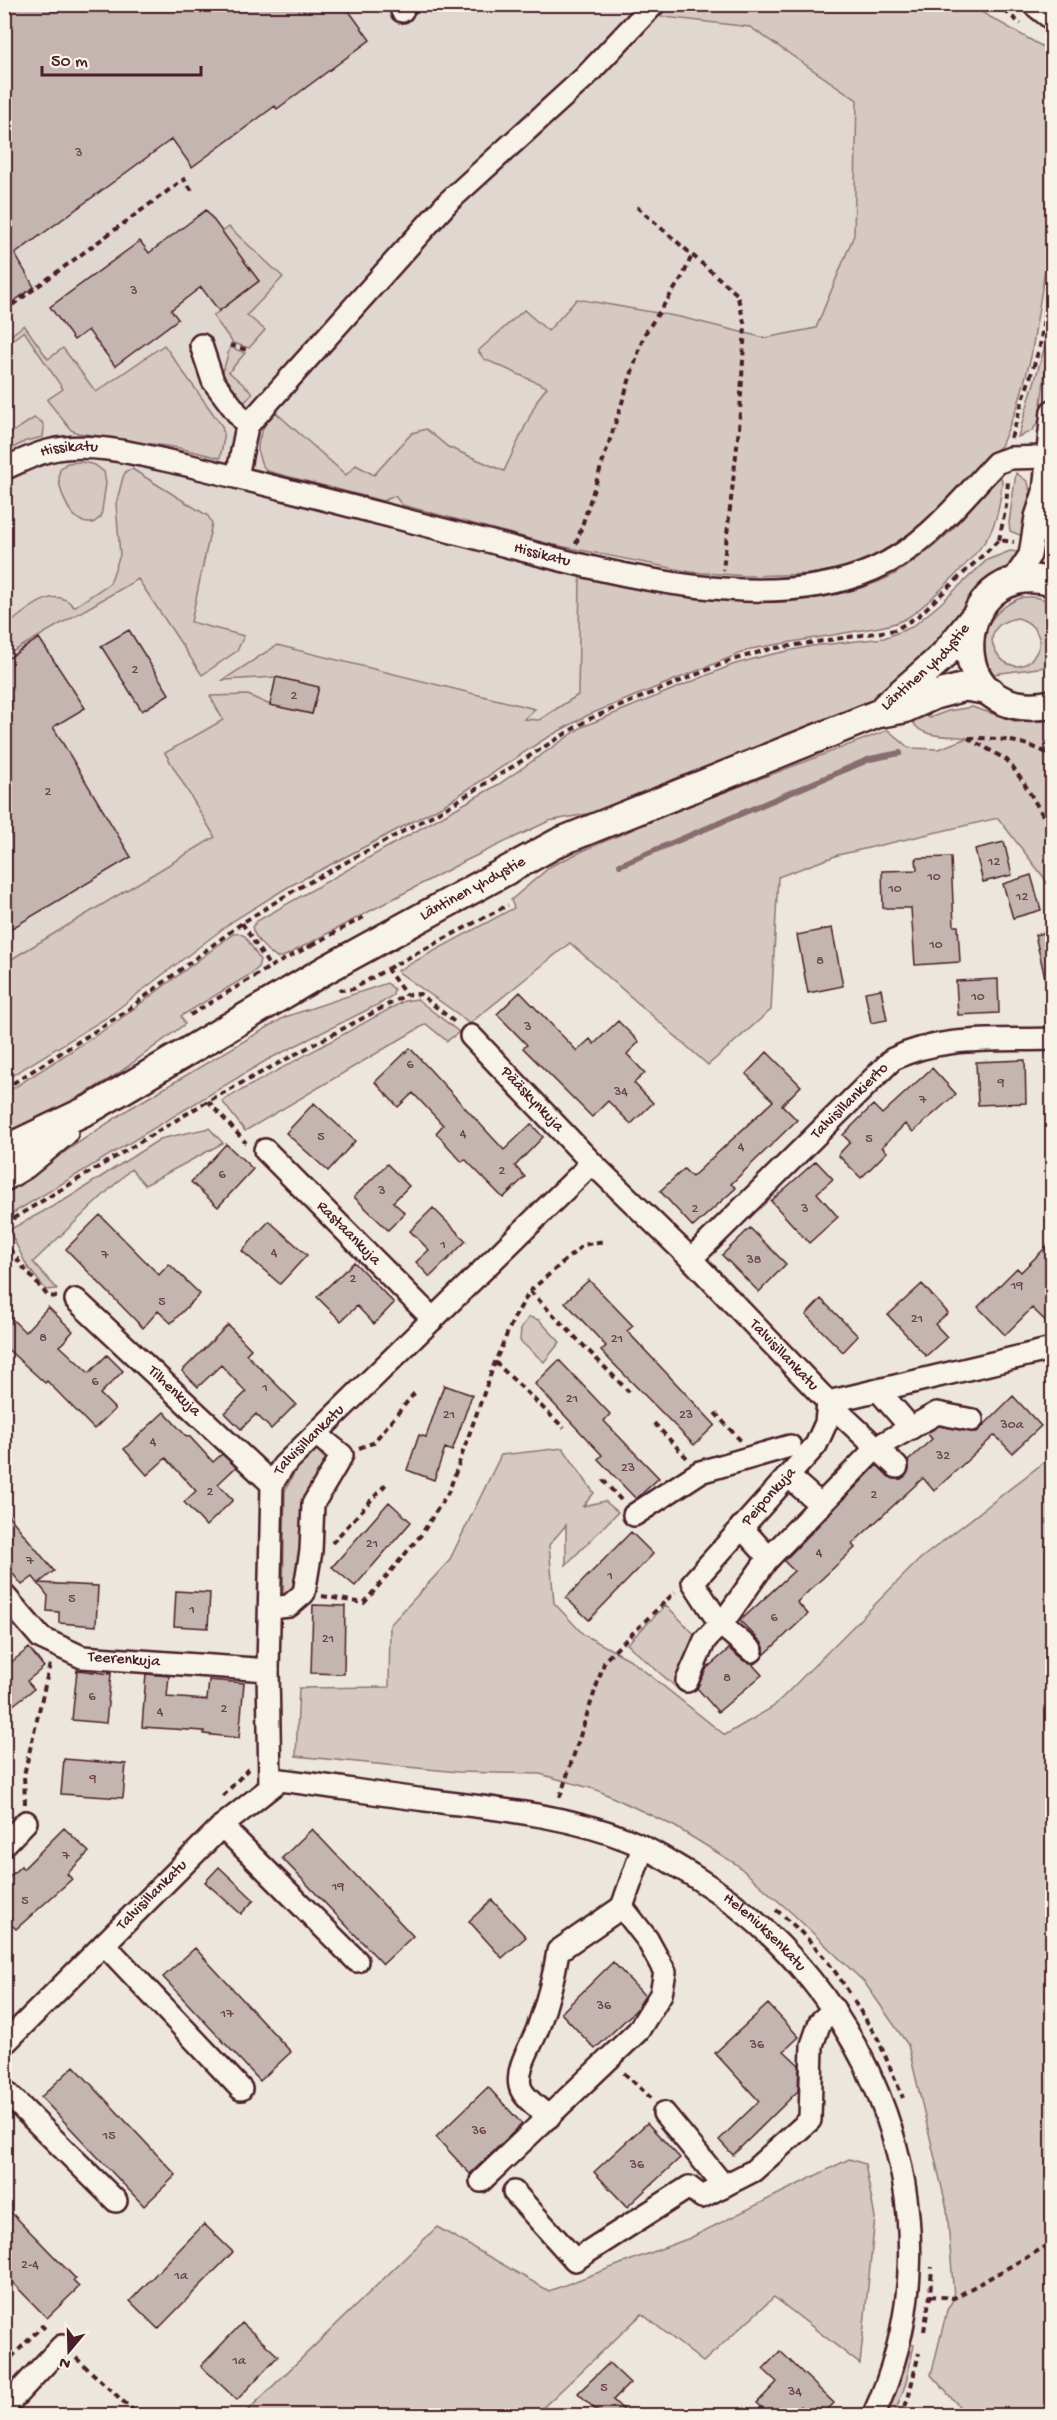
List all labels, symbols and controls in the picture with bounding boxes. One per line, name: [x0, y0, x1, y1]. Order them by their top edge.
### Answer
scale bar: [42, 39, 201, 77]
text: 50 m: [51, 52, 88, 73]
house number: 3: [74, 145, 83, 162]
house number: 3: [129, 283, 138, 300]
street label: Hissikatu: [38, 438, 99, 462]
street label: Hissikatu: [512, 539, 573, 572]
street label: Läntinen yhdystie: [877, 619, 975, 715]
house number: 2: [132, 662, 139, 679]
house number: 2: [291, 688, 298, 705]
house number: 2: [45, 784, 52, 801]
street label: Läntinen yhdystie: [417, 852, 530, 926]
house number: 12: [987, 854, 1000, 871]
house number: 10: [926, 869, 941, 886]
house number: 10: [887, 881, 902, 898]
house number: 12: [1015, 889, 1028, 906]
house number: 10: [928, 937, 943, 954]
house number: 8: [816, 953, 824, 970]
house number: 10: [970, 989, 985, 1006]
house number: 3: [523, 1019, 532, 1036]
house number: 6: [406, 1057, 414, 1074]
street label: Talvisillankierto: [807, 1059, 893, 1145]
street label: Pääskynkuja: [495, 1062, 568, 1137]
house number: 9: [996, 1075, 1005, 1092]
house number: 34: [613, 1084, 628, 1101]
house number: 7: [918, 1092, 927, 1109]
house number: 4: [460, 1126, 467, 1143]
house number: 5: [317, 1129, 325, 1146]
house number: 5: [865, 1131, 873, 1148]
house number: 4: [738, 1139, 745, 1156]
house number: 2: [499, 1163, 506, 1180]
house number: 6: [218, 1167, 226, 1184]
house number: 3: [377, 1183, 386, 1200]
street label: Rastaankuja: [312, 1197, 385, 1271]
house number: 2: [692, 1201, 699, 1218]
house number: 3: [800, 1201, 809, 1218]
house number: 1: [439, 1237, 446, 1254]
house number: 4: [271, 1245, 278, 1262]
house number: 7: [100, 1247, 109, 1264]
house number: 38: [746, 1252, 762, 1269]
house number: 2: [350, 1271, 357, 1288]
house number: 19: [1010, 1278, 1023, 1295]
house number: 5: [158, 1294, 166, 1311]
house number: 21: [911, 1311, 923, 1328]
street label: Talvisillankatu: [744, 1315, 823, 1396]
house number: 8: [39, 1330, 47, 1347]
house number: 21: [611, 1331, 623, 1348]
street label: Tilhenkuja: [142, 1362, 205, 1422]
house number: 6: [91, 1374, 99, 1391]
house number: 1: [261, 1380, 268, 1397]
house number: 21: [566, 1391, 578, 1408]
street label: Talvisillankatu: [270, 1401, 349, 1480]
house number: 21: [443, 1407, 455, 1424]
house number: 23: [679, 1407, 693, 1424]
house number: 30a: [1000, 1417, 1025, 1434]
house number: 4: [150, 1434, 157, 1451]
house number: 32: [935, 1448, 950, 1465]
house number: 23: [621, 1460, 635, 1477]
street label: Peiponkuja: [737, 1463, 801, 1531]
house number: 2: [207, 1484, 214, 1501]
house number: 2: [871, 1487, 878, 1504]
house number: 21: [366, 1536, 378, 1553]
house number: 4: [816, 1545, 823, 1562]
house number: 7: [25, 1553, 34, 1570]
house number: 1: [606, 1568, 613, 1585]
house number: 5: [68, 1591, 76, 1608]
house number: 1: [188, 1602, 195, 1619]
house number: 6: [770, 1610, 778, 1627]
house number: 21: [322, 1631, 334, 1648]
street label: Teerenkuja: [86, 1648, 162, 1672]
house number: 8: [723, 1670, 731, 1687]
house number: 6: [88, 1689, 96, 1706]
house number: 2: [221, 1701, 228, 1718]
house number: 4: [157, 1704, 164, 1721]
house number: 9: [88, 1771, 97, 1788]
house number: 7: [61, 1848, 70, 1865]
street label: Talvisillankatu: [113, 1856, 192, 1935]
house number: 19: [331, 1879, 344, 1896]
street label: Heleniuksenkatu: [719, 1889, 810, 1976]
house number: 5: [21, 1893, 29, 1910]
house number: 36: [596, 1998, 612, 2015]
house number: 17: [220, 2006, 234, 2023]
house number: 36: [749, 2037, 765, 2054]
house number: 36: [471, 2123, 487, 2140]
house number: 15: [101, 2128, 116, 2145]
house number: 36: [629, 2157, 645, 2174]
house number: 2-4: [21, 2257, 39, 2274]
house number: 1a: [173, 2268, 189, 2285]
north arrow: [39, 2321, 99, 2381]
text: N: [57, 2351, 73, 2373]
house number: 1a: [231, 2353, 247, 2370]
house number: 5: [600, 2380, 608, 2397]
house number: 34: [787, 2384, 802, 2401]

